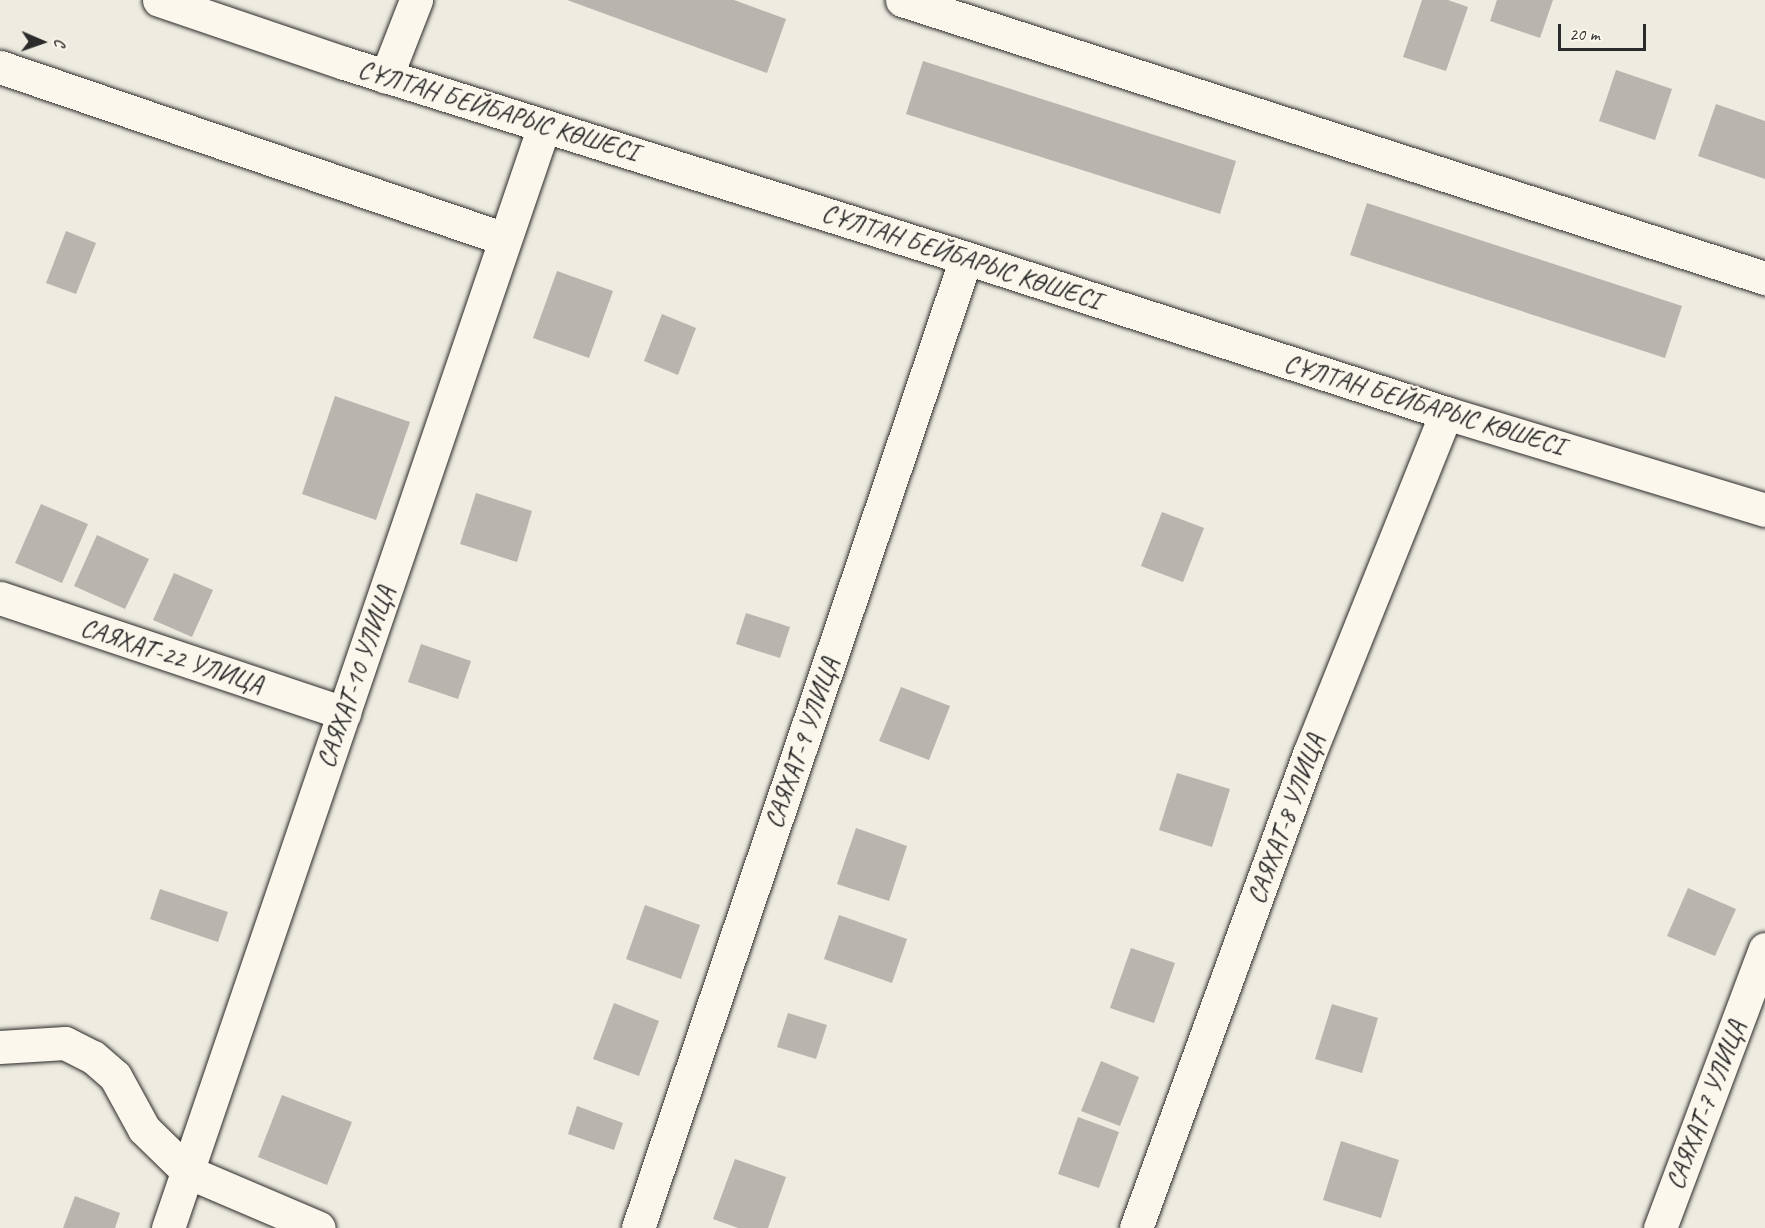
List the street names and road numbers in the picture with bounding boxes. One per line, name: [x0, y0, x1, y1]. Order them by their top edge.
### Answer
street label: СҰЛТАН БЕЙБАРЫС КӨШЕСІ: [354, 54, 642, 168]
street label: СҰЛТАН БЕЙБАРЫС КӨШЕСІ: [818, 197, 1104, 317]
street label: СҰЛТАН БЕЙБАРЫС КӨШЕСІ: [1280, 348, 1568, 462]
street label: САЯХАТ-10 УЛИЦА: [310, 582, 402, 772]
street label: САЯХАТ-22 УЛИЦА: [77, 612, 267, 700]
street label: САЯХАТ-9 УЛИЦА: [758, 654, 846, 832]
street label: САЯХАТ-8 УЛИЦА: [1241, 730, 1331, 908]
street label: САЯХАТ-7 УЛИЦА: [1659, 1016, 1753, 1194]

